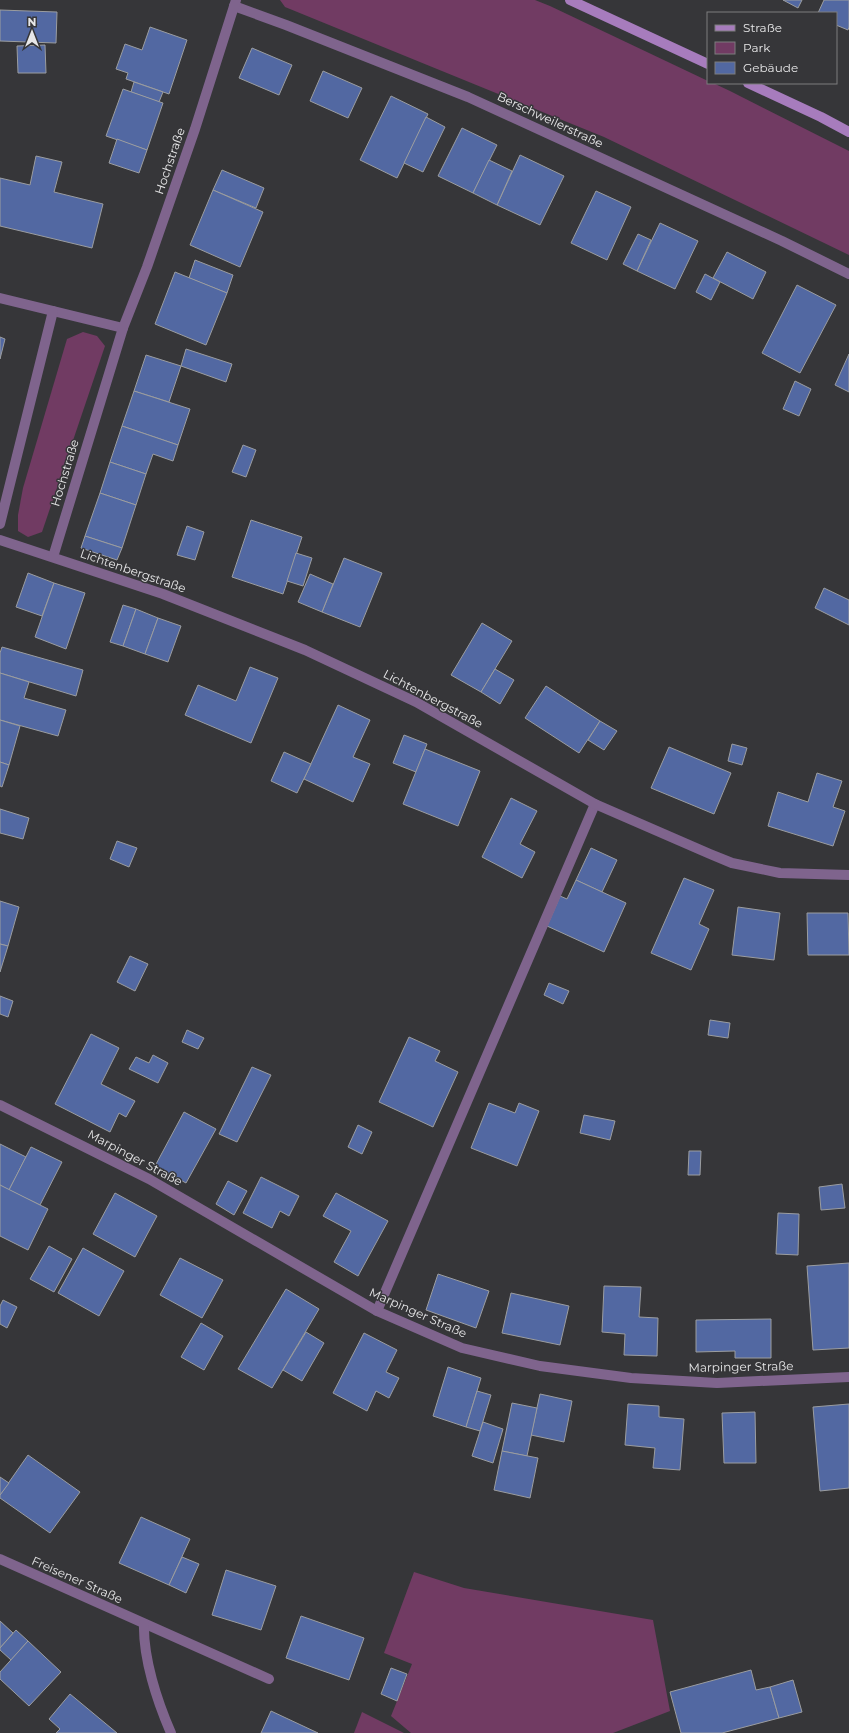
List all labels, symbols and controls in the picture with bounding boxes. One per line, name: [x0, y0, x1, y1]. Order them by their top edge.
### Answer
north arrow: [12, 12, 52, 52]
legend: [707, 12, 837, 84]
text: N: [28, 15, 36, 29]
text: Straße: [743, 20, 782, 35]
text: Park: [743, 40, 771, 55]
text: Gebäude: [743, 60, 798, 75]
street label: Berschweilerstraße: [495, 88, 606, 151]
street label: Hochstraße: [151, 126, 188, 196]
street label: Hochstraße: [47, 437, 82, 508]
street label: Lichtenbergstraße: [78, 545, 188, 596]
street label: Lichtenbergstraße: [381, 666, 486, 731]
street label: Marpinger Straße: [85, 1126, 185, 1189]
street label: Marpinger Straße: [367, 1284, 469, 1341]
street label: Marpinger Straße: [688, 1358, 794, 1375]
street label: Freisener Straße: [29, 1553, 125, 1606]

